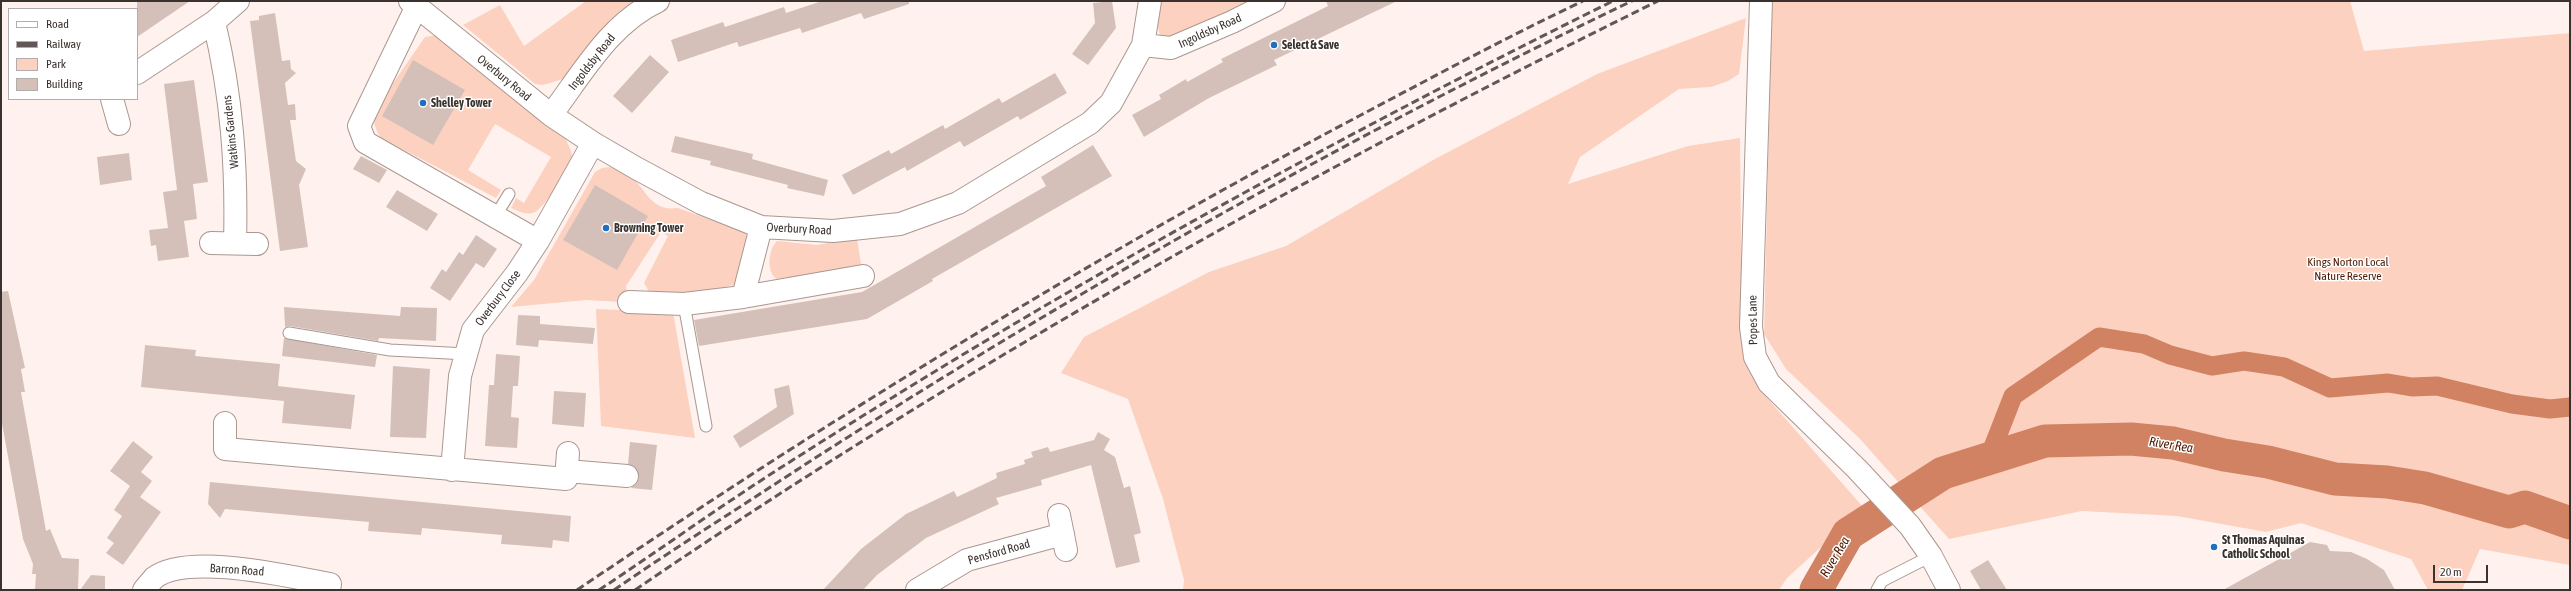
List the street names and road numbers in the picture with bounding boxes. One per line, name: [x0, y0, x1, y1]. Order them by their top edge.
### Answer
street label: Ingoldsby Road: [1176, 11, 1244, 51]
street label: Ingoldsby Road: [566, 31, 618, 93]
street label: Overbury Road: [474, 52, 534, 104]
street label: Watkins Gardens: [220, 95, 242, 169]
street label: Overbury Road: [766, 220, 832, 238]
street label: Overbury Close: [472, 267, 524, 329]
street label: Popes Lane: [1745, 295, 1761, 345]
street label: Pensford Road: [966, 536, 1032, 568]
street label: Barron Road: [209, 561, 265, 579]

